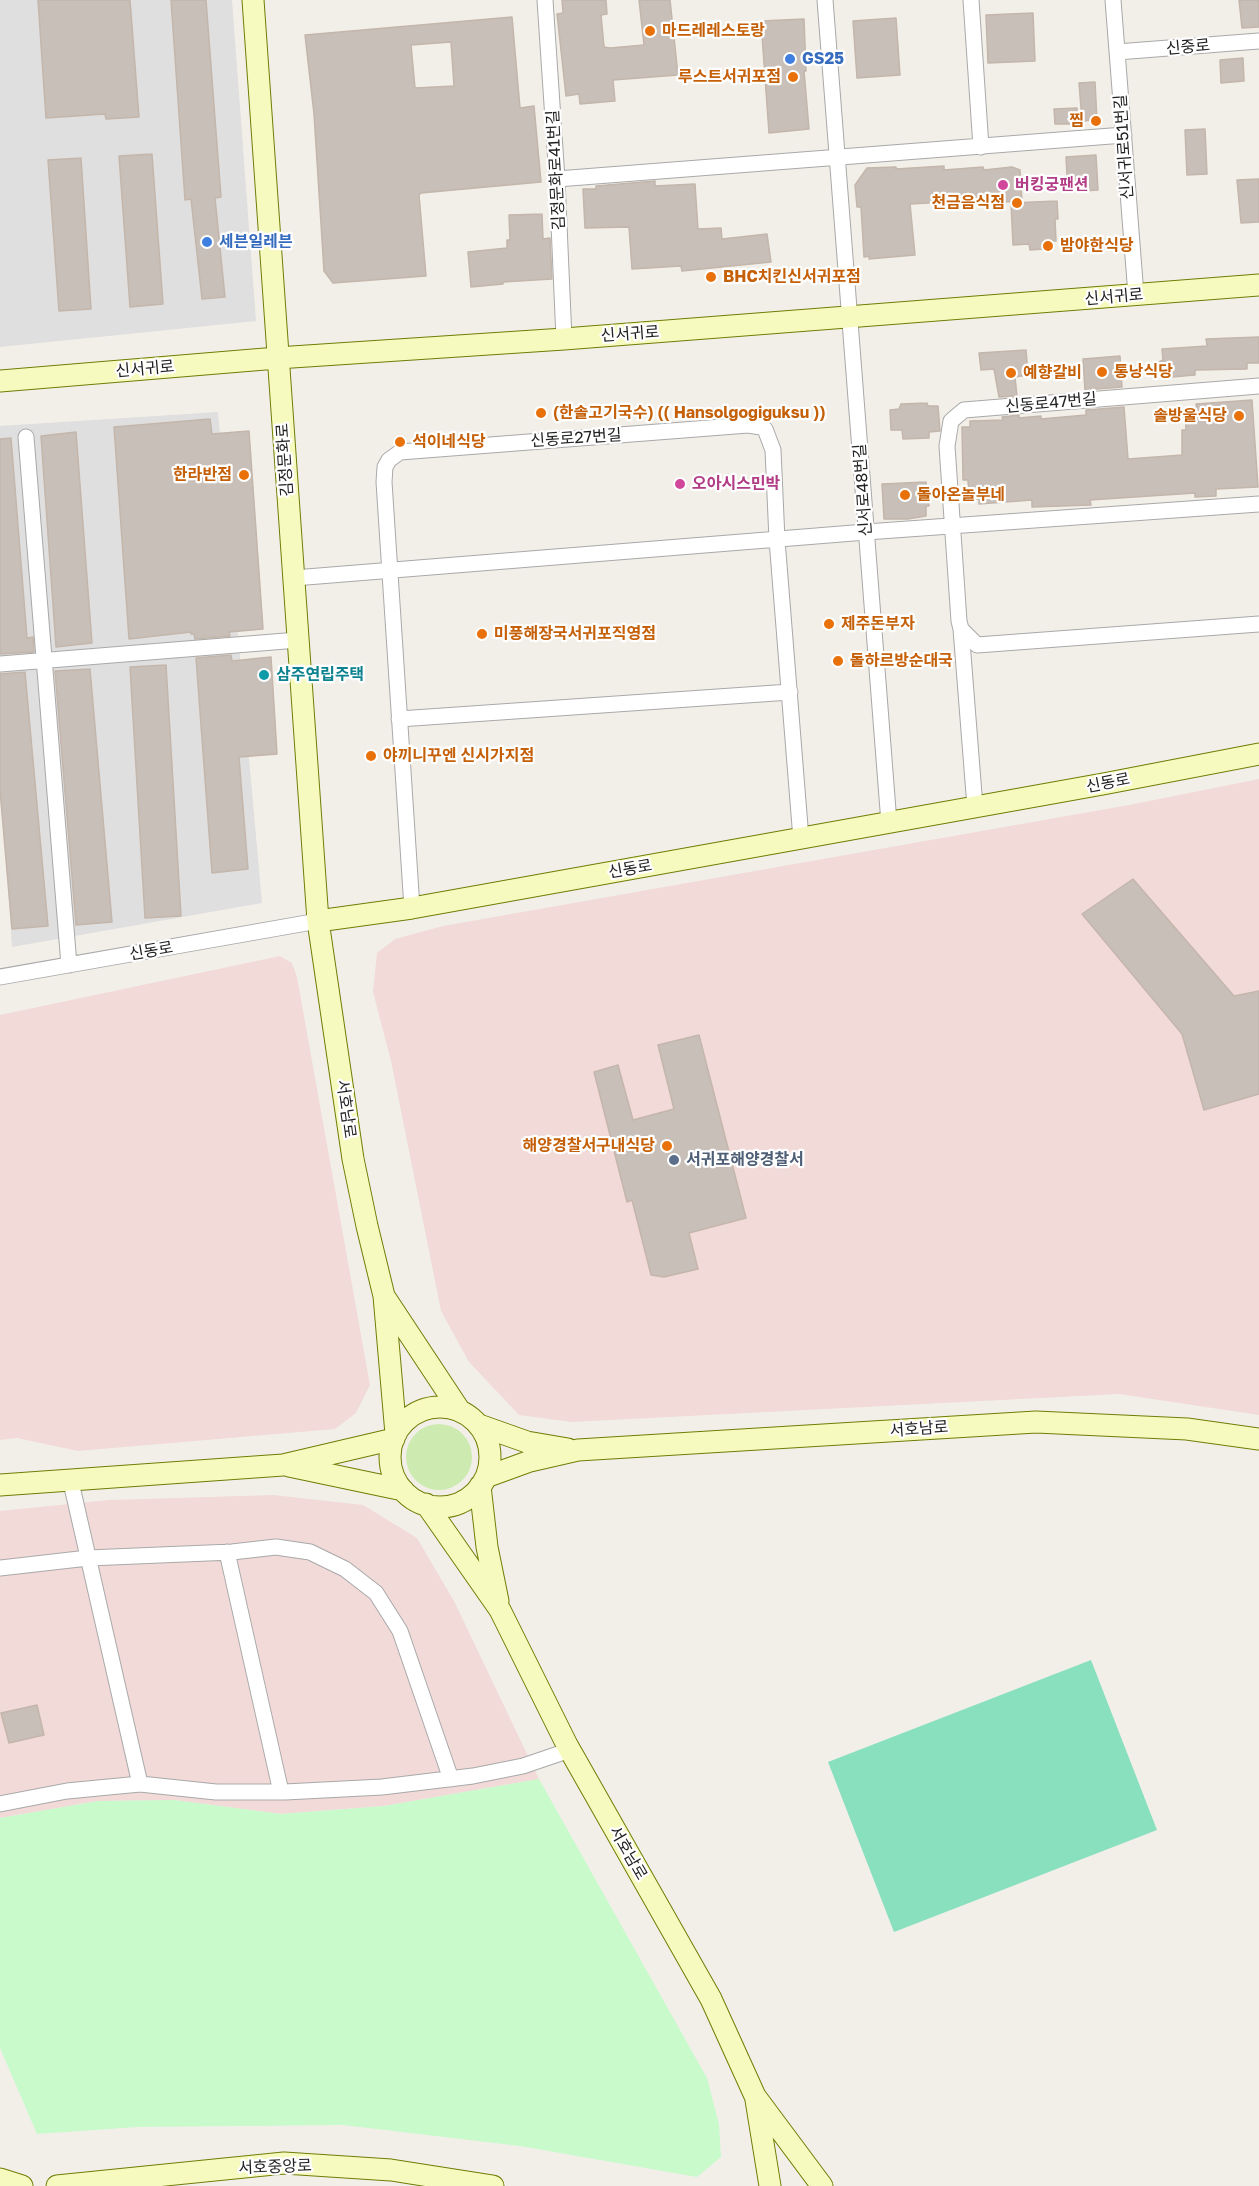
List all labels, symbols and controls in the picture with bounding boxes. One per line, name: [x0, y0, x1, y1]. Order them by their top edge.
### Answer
place label: 마드레레스토랑: [662, 21, 765, 41]
marker: 마드레레스토랑: [643, 24, 657, 38]
street label: 신중로: [1165, 36, 1211, 58]
place label: GS25: [802, 49, 844, 69]
marker: GS25: [783, 52, 797, 66]
place label: 루스트서귀포점: [678, 67, 781, 87]
marker: 루스트서귀포점: [786, 70, 800, 84]
street label: 신서귀로51번길: [1111, 94, 1137, 200]
street label: 김정문화로41번길: [543, 109, 569, 231]
place label: 찜: [1069, 111, 1084, 131]
marker: 찜: [1089, 114, 1103, 128]
place label: 버킹궁팬션: [1015, 175, 1089, 195]
marker: 버킹궁팬션: [996, 178, 1010, 192]
place label: 천금음식점: [931, 193, 1005, 213]
marker: 천금음식점: [1010, 196, 1024, 210]
place label: 세븐일레븐: [219, 232, 293, 252]
marker: 세븐일레븐: [200, 235, 214, 249]
place label: 밤야한식당: [1060, 236, 1134, 256]
marker: 밤야한식당: [1041, 239, 1055, 253]
place label: BHC치킨신서귀포점: [723, 267, 861, 287]
marker: BHC치킨신서귀포점: [704, 270, 718, 284]
street label: 신서귀로: [1084, 285, 1144, 309]
street label: 신서귀로: [600, 322, 660, 346]
street label: 신서귀로: [115, 357, 175, 381]
place label: 통낭식당: [1114, 362, 1173, 382]
place label: 예향갈비: [1023, 363, 1082, 383]
marker: 통낭식당: [1095, 365, 1109, 379]
marker: 예향갈비: [1004, 366, 1018, 380]
street label: 신동로47번길: [1004, 389, 1098, 417]
place label: (한솔고기국수) (( Hansolgogiguksu )): [553, 403, 825, 423]
marker: (한솔고기국수) (( Hansolgogiguksu )): [534, 406, 548, 420]
place label: 솔방울식당: [1153, 406, 1227, 426]
marker: 솔방울식당: [1232, 409, 1246, 423]
street label: 김정문화로: [273, 423, 297, 497]
street label: 신동로27번길: [530, 425, 622, 451]
place label: 석이네식당: [412, 432, 486, 452]
marker: 석이네식당: [393, 435, 407, 449]
street label: 신서로48번길: [850, 443, 876, 537]
place label: 한라반점: [173, 465, 232, 485]
marker: 한라반점: [237, 468, 251, 482]
place label: 오아시스민박: [692, 474, 780, 494]
marker: 오아시스민박: [673, 477, 687, 491]
place label: 돌아온놀부네: [917, 485, 1005, 505]
marker: 돌아온놀부네: [898, 488, 912, 502]
place label: 제주돈부자: [841, 614, 915, 634]
marker: 제주돈부자: [822, 617, 836, 631]
place label: 미풍해장국서귀포직영점: [494, 624, 656, 644]
marker: 미풍해장국서귀포직영점: [475, 627, 489, 641]
place label: 돌하르방순대국: [850, 651, 953, 671]
marker: 돌하르방순대국: [831, 654, 845, 668]
place label: 삼주연립주택: [276, 665, 364, 685]
marker: 삼주연립주택: [257, 668, 271, 682]
place label: 야끼니꾸엔 신시가지점: [383, 746, 534, 766]
marker: 야끼니꾸엔 신시가지점: [364, 749, 378, 763]
street label: 신동로: [1084, 769, 1132, 797]
street label: 신동로: [607, 856, 653, 882]
street label: 신동로: [128, 938, 174, 964]
street label: 서호남로: [332, 1079, 360, 1139]
place label: 해양경찰서구내식당: [523, 1136, 655, 1156]
marker: 해양경찰서구내식당: [660, 1139, 674, 1153]
place label: 서귀포해양경찰서: [686, 1150, 804, 1170]
marker: 서귀포해양경찰서: [667, 1153, 681, 1167]
street label: 서호남로: [889, 1417, 949, 1441]
street label: 서호남로: [605, 1823, 651, 1883]
street label: 서호중앙로: [238, 2156, 312, 2178]

